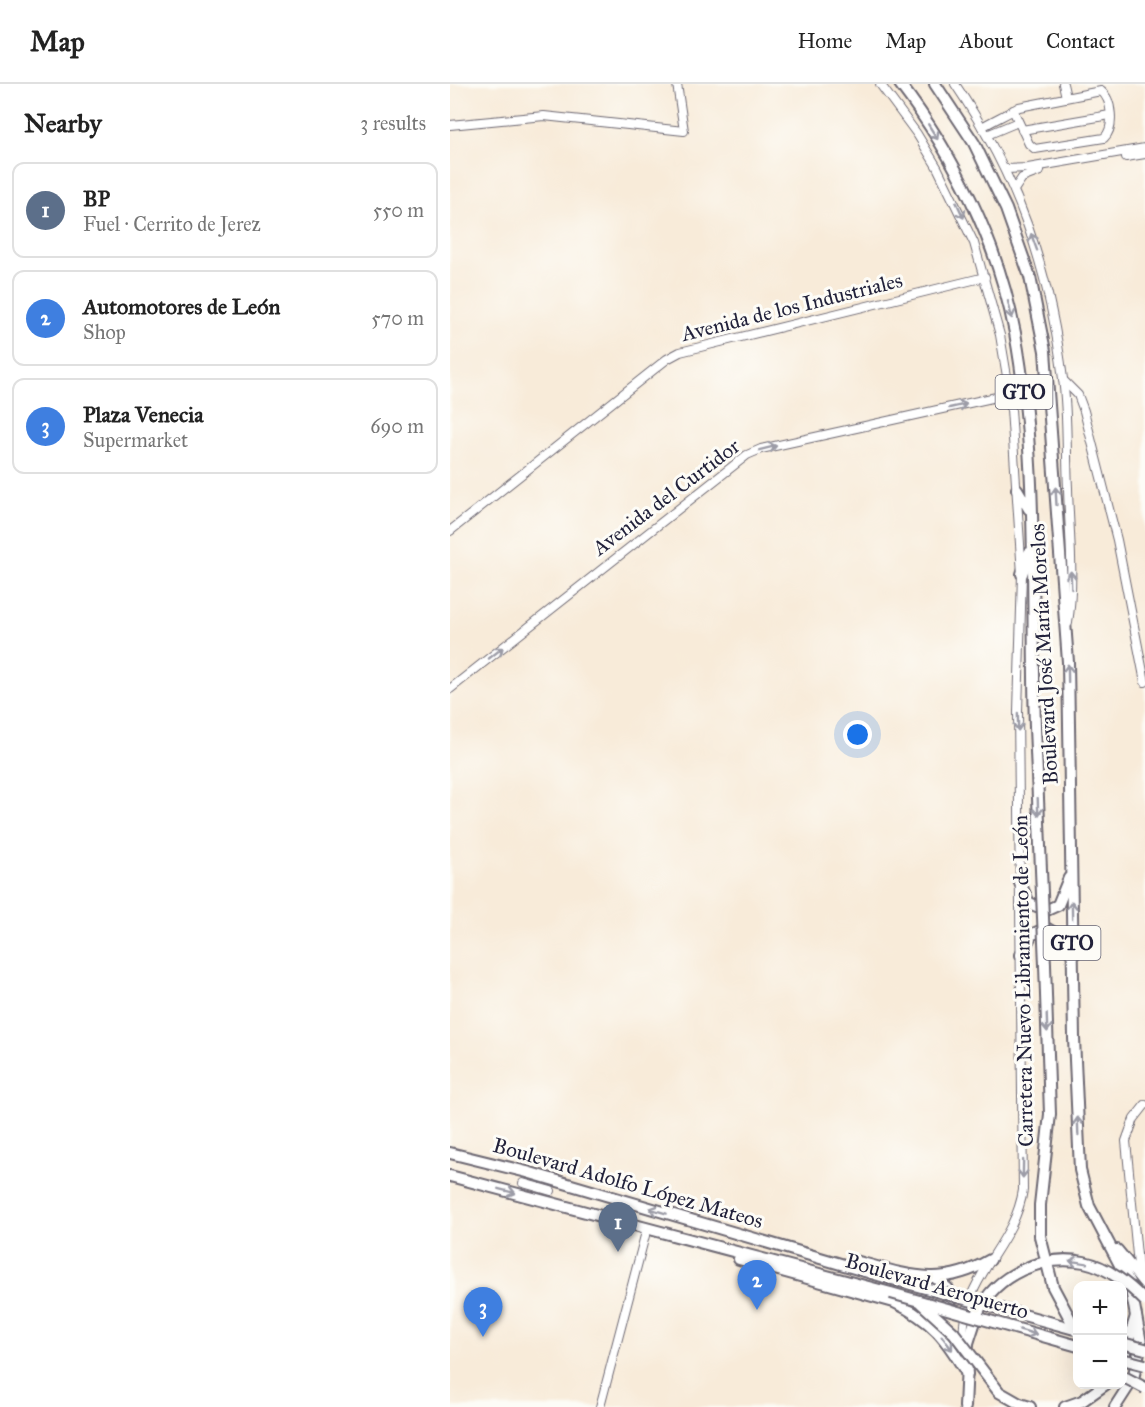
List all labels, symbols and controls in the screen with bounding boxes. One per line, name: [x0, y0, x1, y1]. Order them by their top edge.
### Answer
text: Map: [30, 24, 85, 59]
text: Home: [797, 28, 852, 54]
text: Map: [885, 28, 926, 54]
text: About: [959, 28, 1013, 54]
text: Contact: [1046, 28, 1115, 54]
text: Nearby: [24, 107, 102, 139]
text: 3 results: [360, 111, 426, 135]
one-way arrow: [927, 123, 939, 140]
text: BP: [83, 185, 110, 212]
text: 1: [42, 198, 49, 222]
text: 550 m: [373, 198, 424, 222]
one-way arrow: [954, 201, 966, 219]
text: Fuel · Cerrito de Jerez: [83, 212, 261, 236]
one-way arrow: [1028, 233, 1039, 251]
street label: Avenida de los Industriales: [678, 267, 905, 347]
text: Automotores de León: [83, 293, 280, 320]
one-way arrow: [1005, 300, 1016, 319]
text: 2: [41, 306, 50, 330]
text: 570 m: [371, 306, 424, 330]
text: Shop: [83, 320, 126, 344]
road number: GTO: [996, 375, 1052, 409]
one-way arrow: [949, 400, 968, 412]
text: Plaza Venecia: [83, 401, 204, 428]
text: 3: [42, 414, 50, 438]
text: 690 m: [370, 414, 424, 438]
text: Supermarket: [83, 428, 188, 452]
street label: Avenida del Curtidor: [586, 433, 745, 562]
one-way arrow: [758, 442, 777, 453]
one-way arrow: [1051, 487, 1062, 507]
street label: Boulevard José María Morelos: [1024, 523, 1064, 785]
one-way arrow: [1066, 571, 1077, 591]
one-way arrow: [488, 647, 504, 660]
one-way arrow: [1062, 664, 1074, 684]
one-way arrow: [1013, 712, 1024, 732]
your location: [843, 720, 872, 749]
one-way arrow: [1032, 796, 1044, 816]
street label: Carretera Nuevo Libramiento de León: [1007, 815, 1039, 1147]
one-way arrow: [1067, 901, 1078, 921]
road number: GTO: [1044, 926, 1100, 960]
one-way arrow: [1041, 1013, 1052, 1033]
one-way arrow: [1072, 1117, 1084, 1137]
street label: Boulevard Adolfo López Mateos: [490, 1132, 766, 1234]
one-way arrow: [1017, 1159, 1029, 1179]
one-way arrow: [497, 1185, 516, 1197]
pin: 1: [598, 1202, 638, 1252]
one-way arrow: [649, 1205, 668, 1216]
street label: Boulevard Aeropuerto: [842, 1247, 1032, 1325]
one-way arrow: [1069, 1256, 1088, 1267]
pin: 2: [738, 1260, 776, 1310]
map controls: [1073, 1281, 1127, 1389]
button: +: [1073, 1281, 1127, 1335]
pin: 3: [464, 1288, 502, 1337]
one-way arrow: [1018, 1327, 1037, 1338]
one-way arrow: [941, 1334, 954, 1350]
button: −: [1073, 1335, 1127, 1389]

